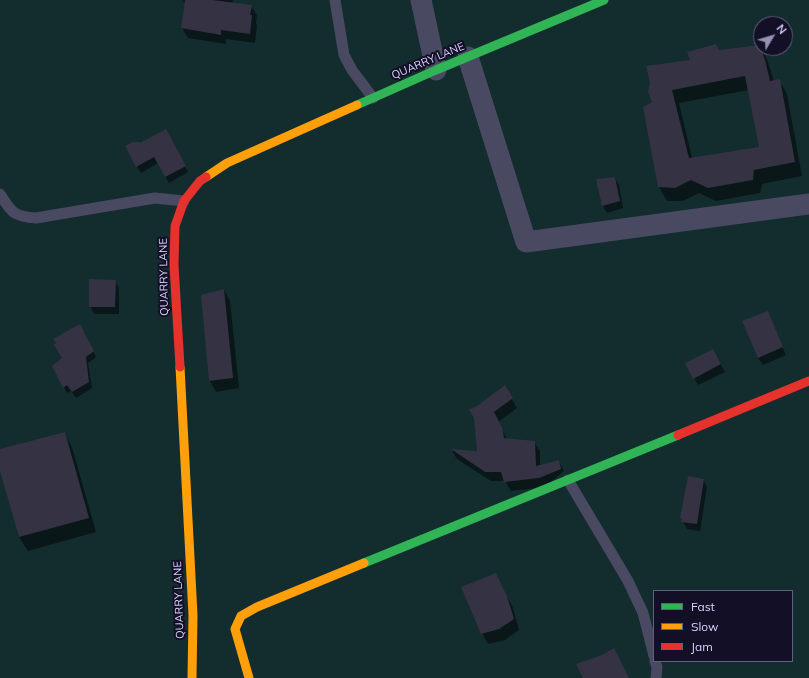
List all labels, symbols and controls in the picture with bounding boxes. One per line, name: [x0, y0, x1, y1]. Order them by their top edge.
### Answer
north arrow: [753, 16, 793, 56]
text: N: [774, 22, 790, 37]
street label: QUARRY LANE: [390, 40, 466, 82]
street label: QUARRY LANE: [157, 238, 171, 316]
street label: QUARRY LANE: [171, 561, 187, 639]
legend: [653, 590, 793, 662]
text: Fast: [691, 599, 715, 614]
text: Slow: [691, 619, 719, 634]
text: Jam: [691, 639, 713, 654]

